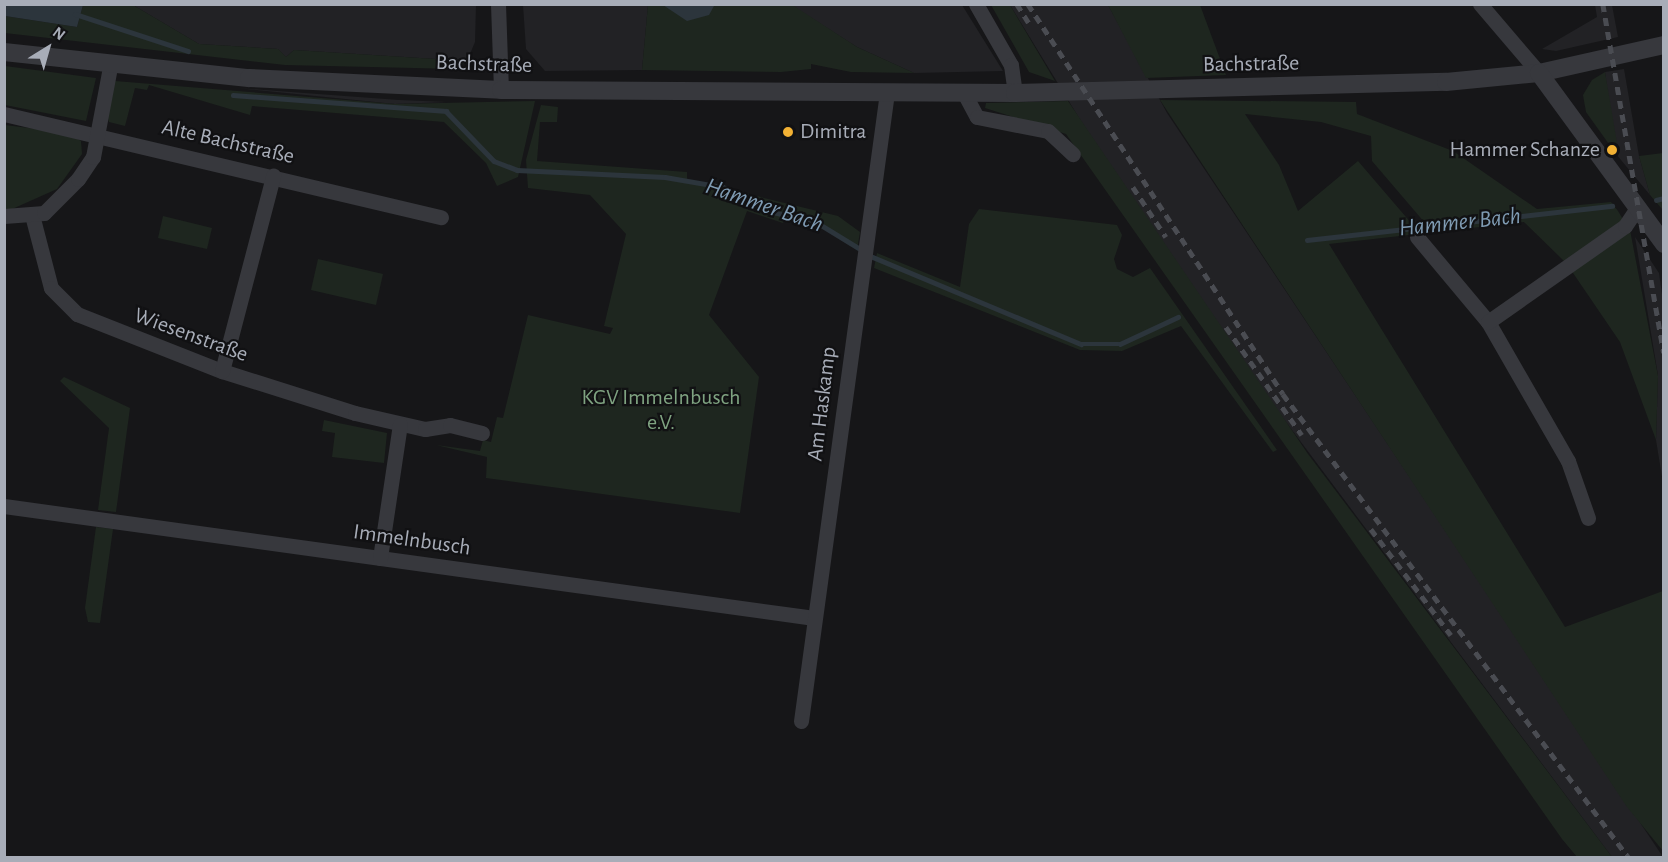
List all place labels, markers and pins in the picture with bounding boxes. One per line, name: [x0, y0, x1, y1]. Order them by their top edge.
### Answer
place label: Dimitra: [800, 119, 867, 145]
marker: Dimitra: [781, 125, 795, 139]
place label: Hammer Schanze: [1450, 137, 1600, 163]
marker: Hammer Schanze: [1605, 143, 1619, 157]

